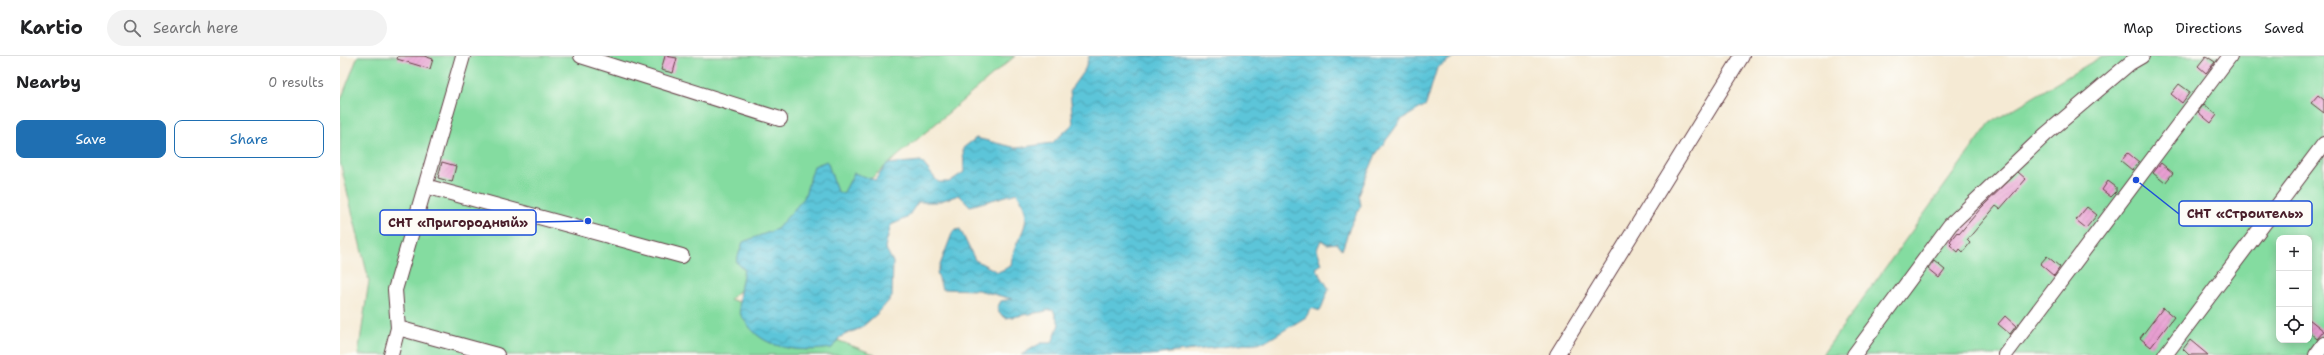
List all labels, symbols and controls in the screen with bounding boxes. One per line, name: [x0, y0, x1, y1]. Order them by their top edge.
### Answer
search box: [107, 10, 387, 46]
text: Kartio: [20, 15, 83, 40]
icon: search: [121, 17, 143, 39]
text: Search here: [153, 18, 239, 38]
text: Map: [2124, 19, 2154, 37]
text: Directions: [2176, 19, 2242, 37]
text: Saved: [2264, 19, 2304, 37]
text: Nearby: [16, 71, 81, 93]
text: 0 results: [268, 74, 324, 91]
button: Save: [16, 120, 166, 158]
button: Share: [174, 120, 324, 158]
callout: СНТ «Строитель»: [2179, 201, 2312, 226]
text: СНТ «Строитель»: [2187, 205, 2304, 222]
callout: СНТ «Пригородный»: [380, 210, 536, 235]
text: СНТ «Пригородный»: [388, 214, 528, 231]
map controls: [2276, 235, 2312, 343]
button: +: [2276, 235, 2312, 271]
button: −: [2276, 271, 2312, 307]
button: locate: [2276, 307, 2312, 343]

